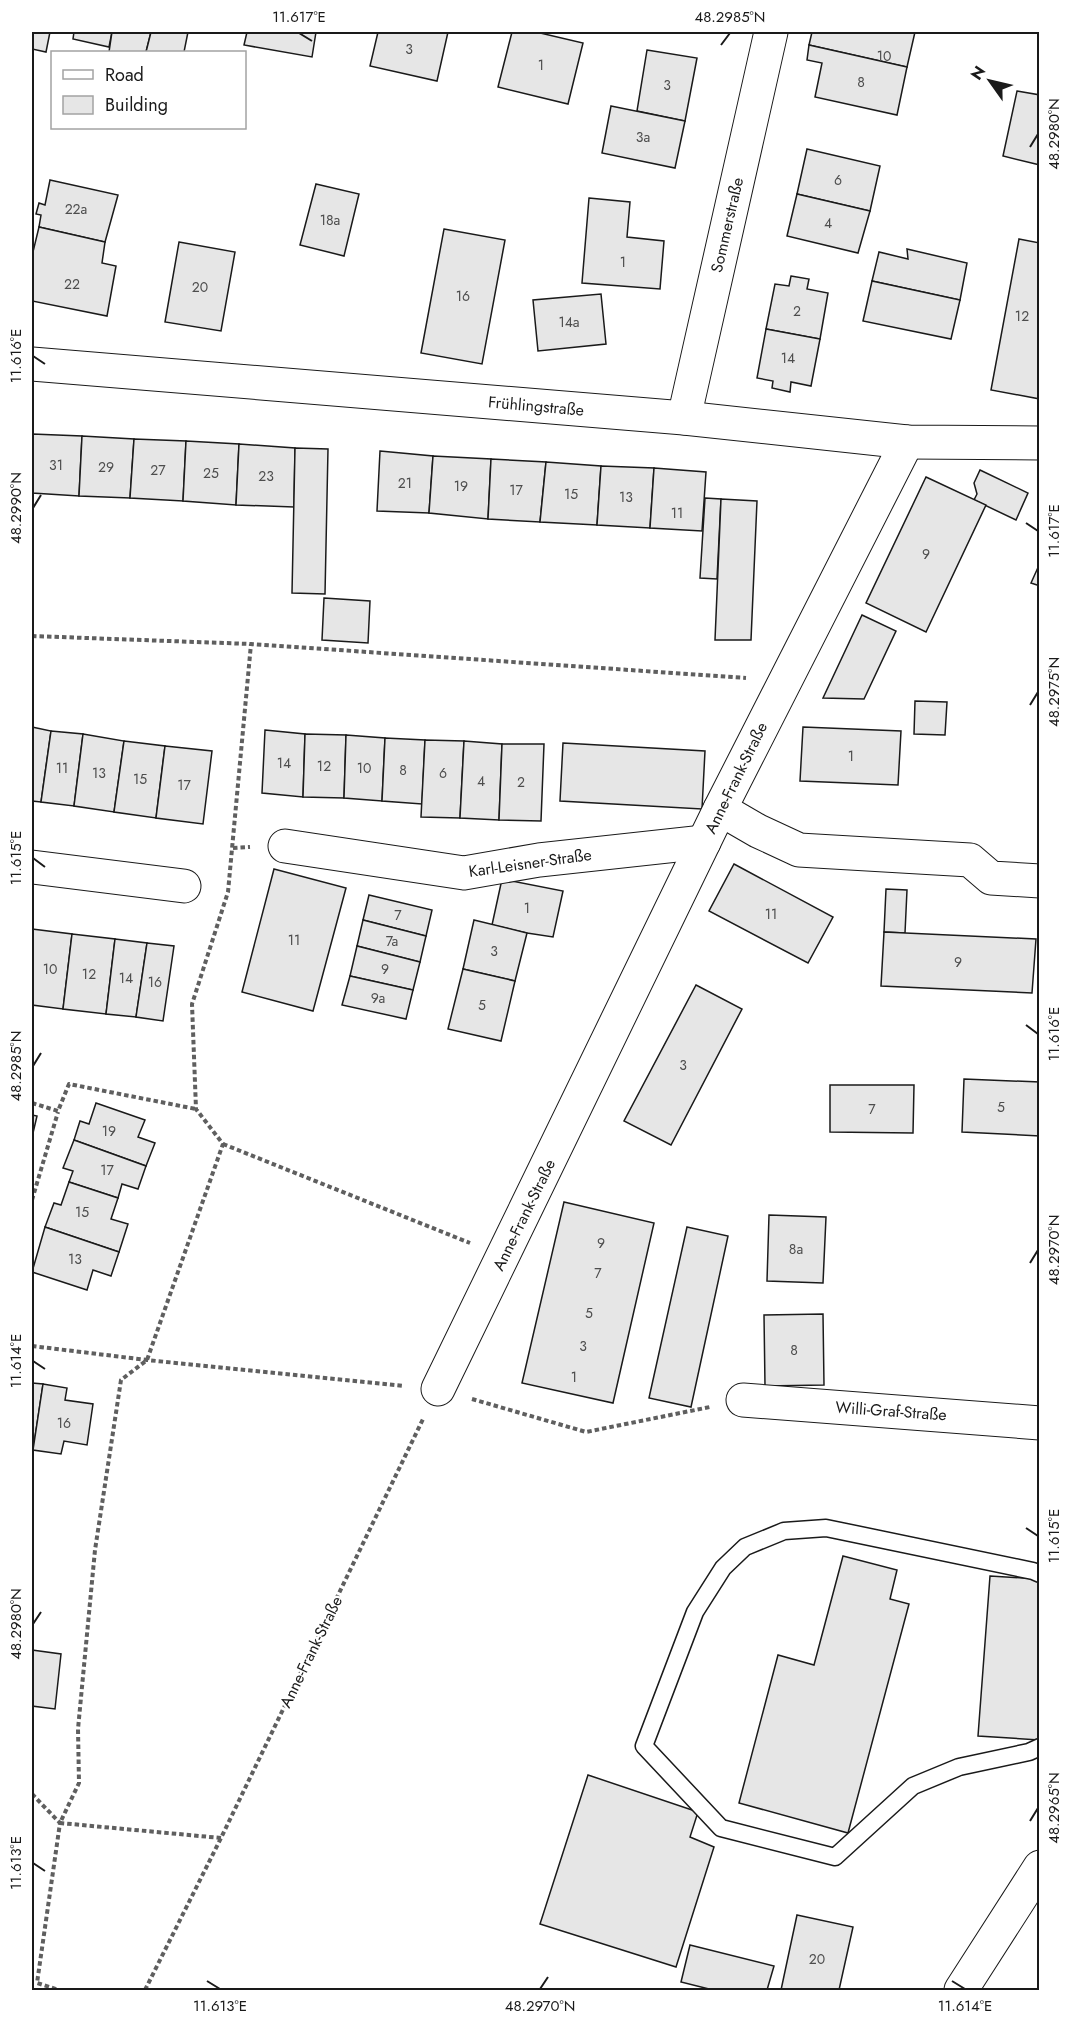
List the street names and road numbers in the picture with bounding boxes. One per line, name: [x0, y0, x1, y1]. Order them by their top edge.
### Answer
street label: Sommerstraße: [705, 175, 749, 275]
street label: Frühlingstraße: [487, 390, 585, 422]
street label: Anne-Frank-Straße: [699, 718, 773, 838]
street label: Karl-Leisner-Straße: [467, 843, 593, 883]
street label: Anne-Frank-Straße: [487, 1155, 561, 1275]
street label: Willi-Graf-Straße: [835, 1396, 947, 1426]
street label: Anne-Frank-Straße: [274, 1592, 348, 1712]

